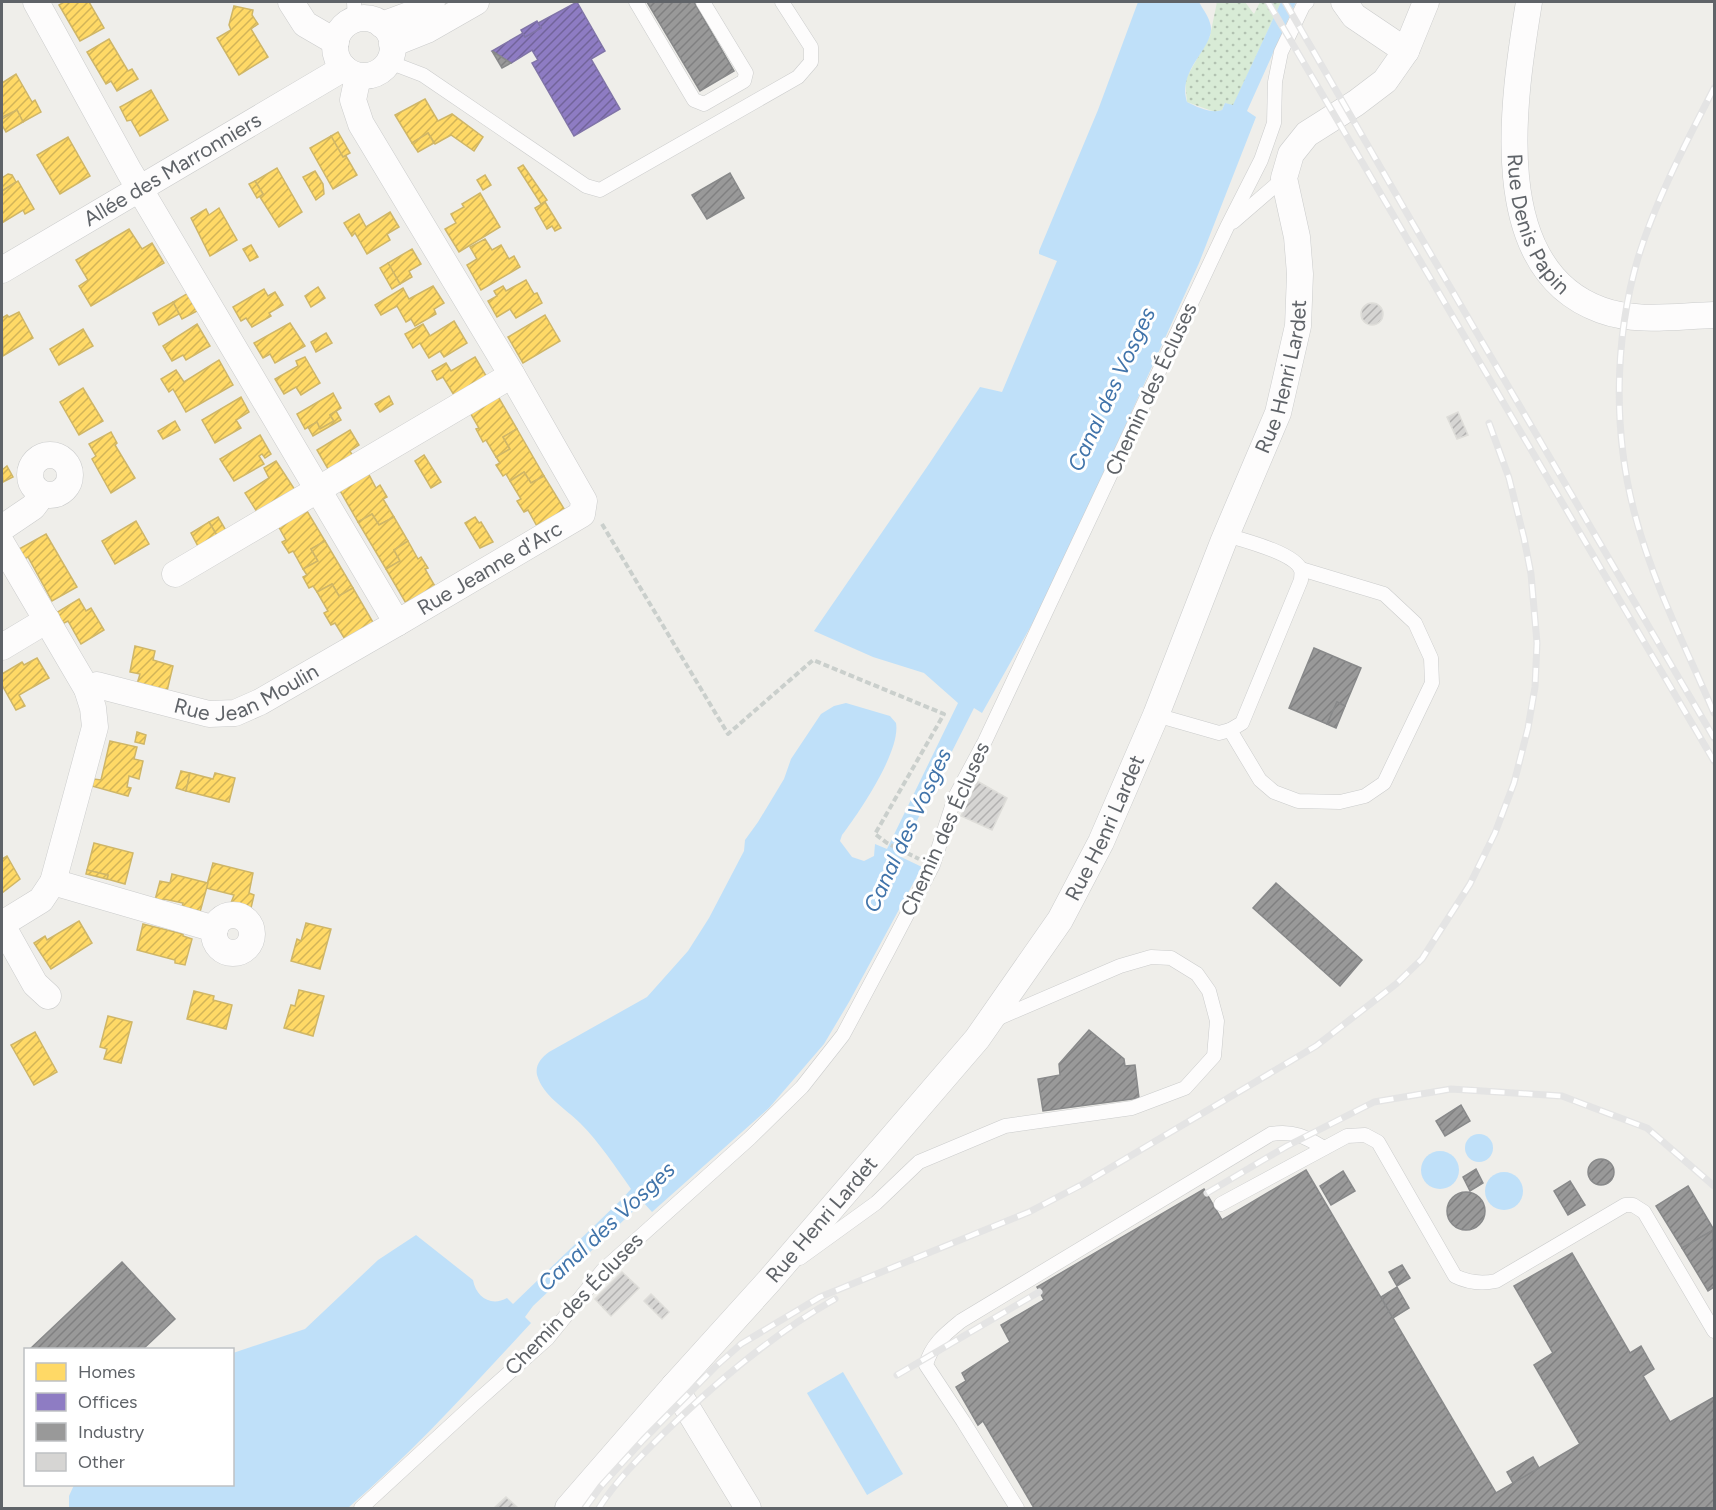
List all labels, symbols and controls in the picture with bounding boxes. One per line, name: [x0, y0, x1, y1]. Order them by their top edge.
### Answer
street label: Allée des Marronniers: [79, 107, 266, 231]
street label: Rue Denis Papin: [1503, 153, 1575, 299]
street label: Chemin des Écluses: [1100, 298, 1202, 479]
street label: Rue Henri Lardet: [1249, 299, 1311, 457]
water label: Canal des Vosges: [1062, 303, 1161, 475]
street label: Rue Jeanne d'Arc: [413, 516, 566, 620]
street label: Rue Jean Moulin: [171, 658, 323, 726]
street label: Chemin des Écluses: [895, 738, 994, 920]
water label: Canal des Vosges: [858, 744, 957, 916]
street label: Rue Henri Lardet: [1059, 751, 1149, 905]
street label: Rue Henri Lardet: [760, 1151, 882, 1288]
water label: Canal des Vosges: [532, 1156, 681, 1297]
street label: Chemin des Écluses: [499, 1227, 648, 1380]
legend: [24, 1348, 234, 1486]
text: Homes: [78, 1361, 136, 1383]
text: Offices: [78, 1391, 137, 1413]
text: Industry: [78, 1421, 145, 1443]
text: Other: [78, 1451, 125, 1473]

